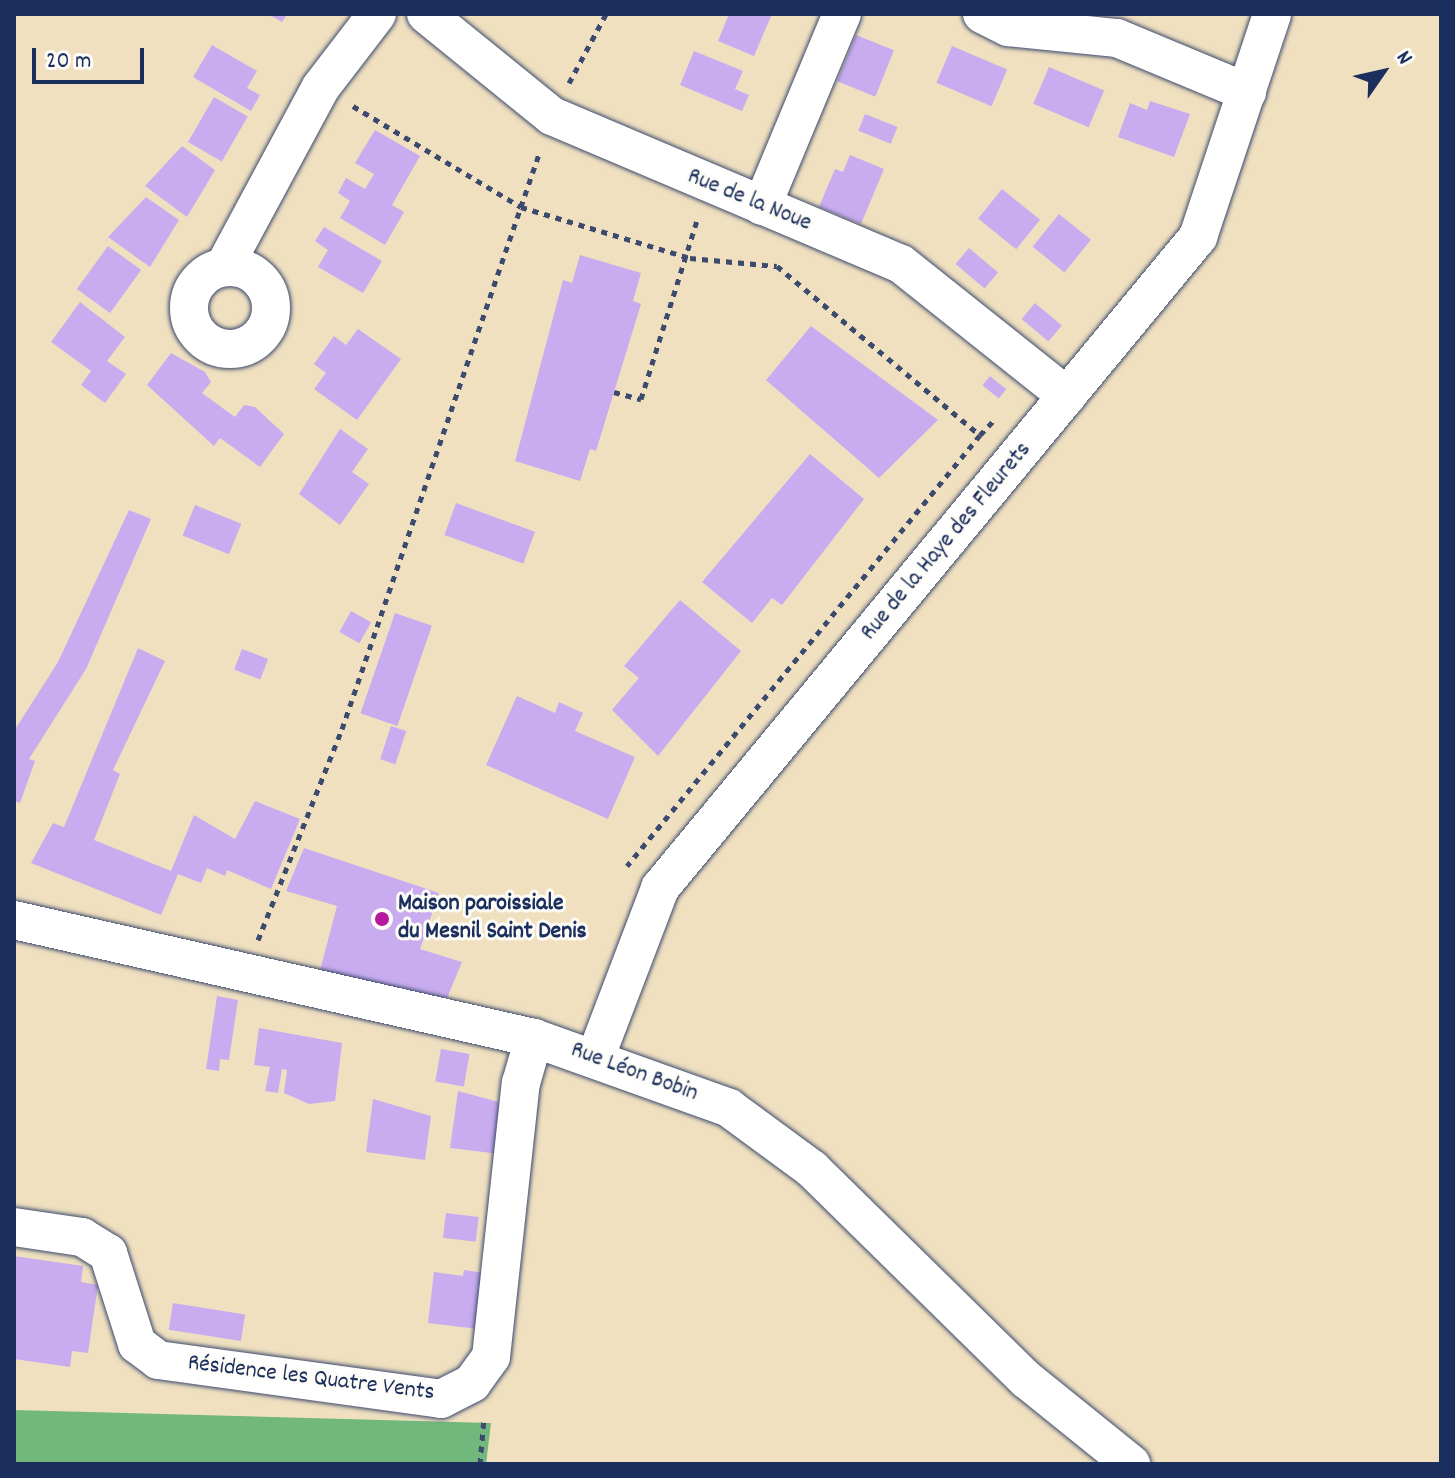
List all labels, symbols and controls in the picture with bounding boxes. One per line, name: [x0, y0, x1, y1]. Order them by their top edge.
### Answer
scale bar: [36, 32, 148, 82]
north arrow: [1343, 32, 1423, 112]
text: 20 m: [46, 45, 92, 79]
text: N: [1387, 45, 1419, 71]
street label: Rue de la Noue: [683, 163, 815, 239]
street label: Rue de la Haye des Fleurets: [856, 437, 1038, 647]
place label: Maison paroissiale du Mesnil Saint Denis: [398, 891, 587, 947]
marker: Maison paroissiale du Mesnil Saint Denis: [373, 910, 391, 928]
street label: Rue Léon Bobin: [566, 1037, 702, 1109]
street label: Résidence les Quatre Vents: [186, 1350, 436, 1408]

